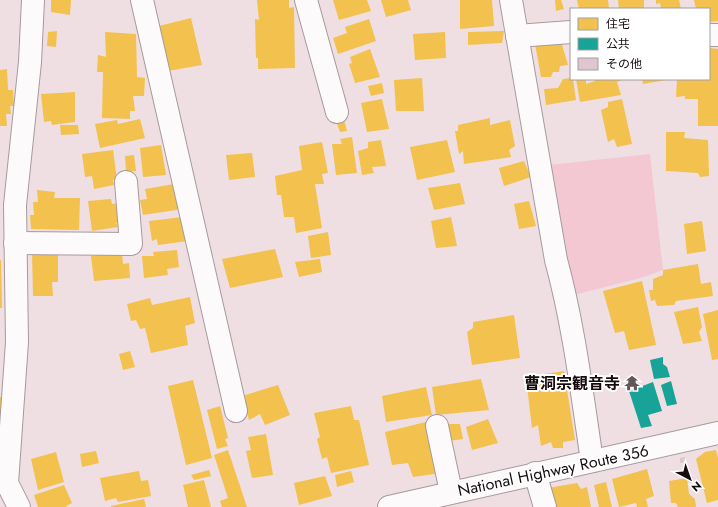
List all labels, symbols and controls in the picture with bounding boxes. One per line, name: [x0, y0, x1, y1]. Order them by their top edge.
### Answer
legend: [570, 8, 710, 80]
text: 住宅: [606, 15, 630, 33]
text: 公共: [606, 35, 630, 53]
text: その他: [606, 55, 642, 73]
place label: 曹洞宗観音寺: [524, 372, 620, 395]
temple icon: 曹洞宗観音寺: [623, 374, 641, 392]
street label: National Highway Route 356: [455, 439, 651, 502]
north arrow: [670, 459, 710, 499]
text: N: [688, 478, 705, 495]

